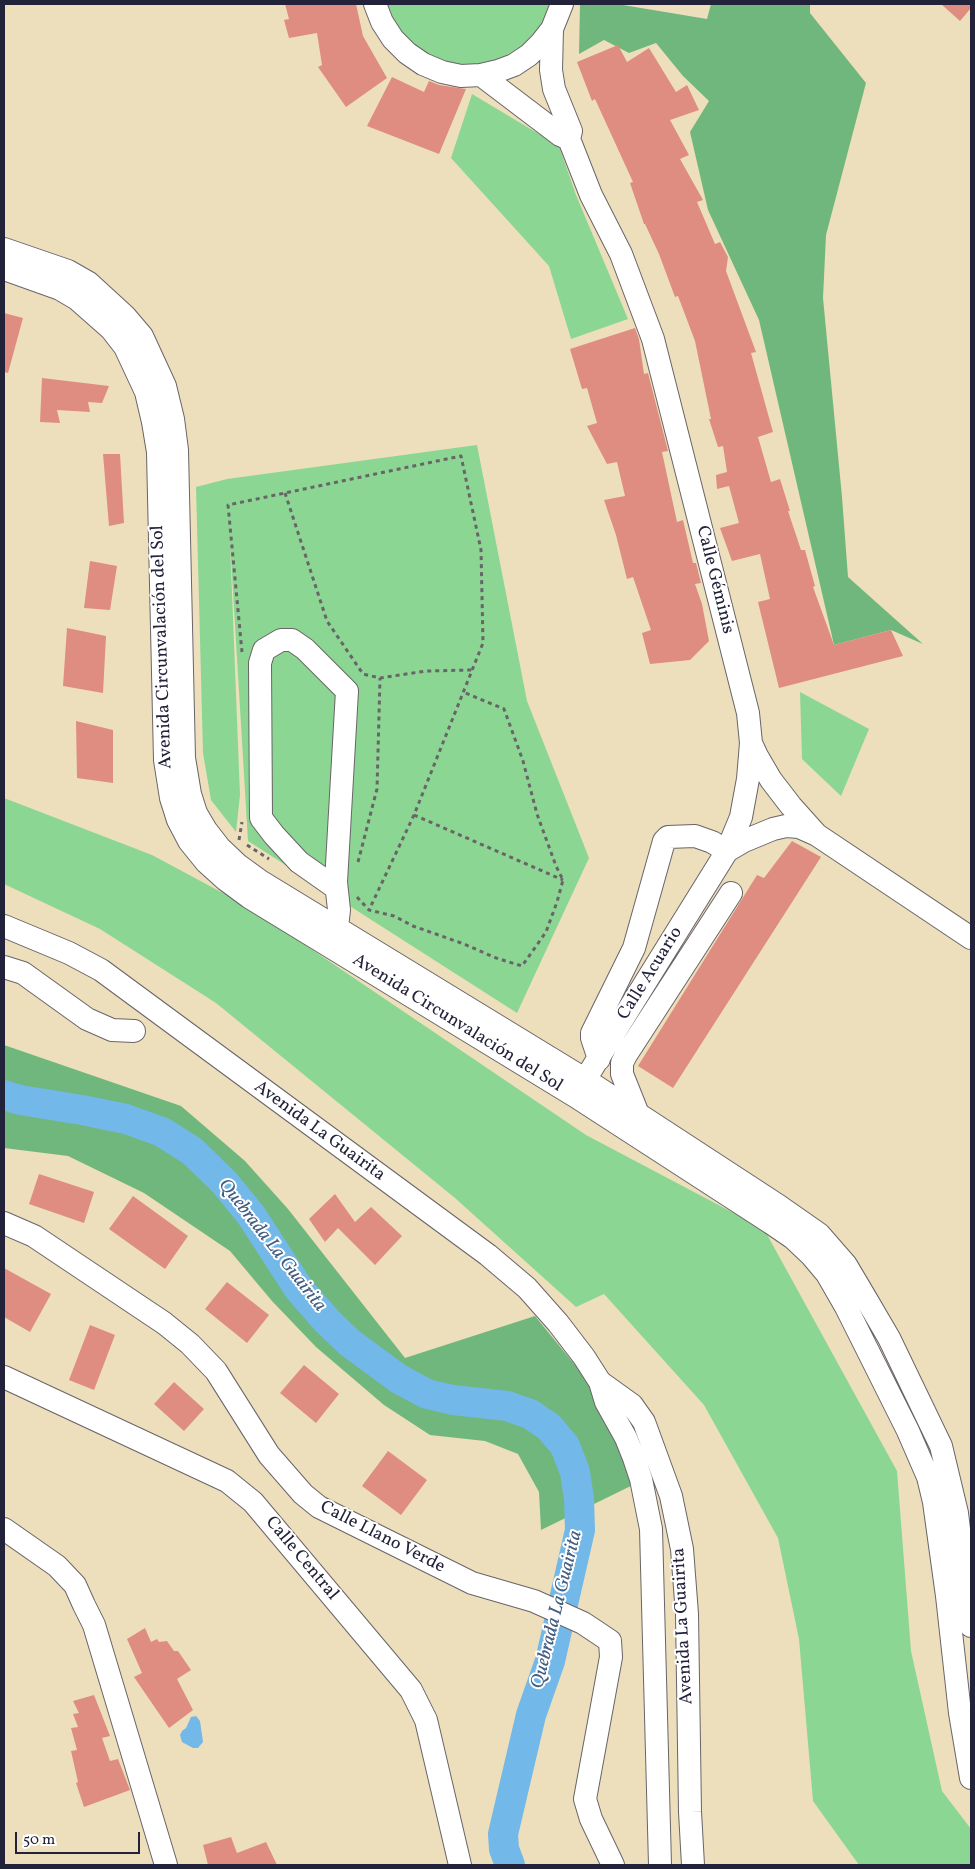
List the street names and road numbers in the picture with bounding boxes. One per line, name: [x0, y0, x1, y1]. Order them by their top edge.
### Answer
street label: Calle Géminis: [690, 524, 738, 636]
street label: Avenida Circunvalación del Sol: [148, 525, 178, 769]
street label: Calle Acuario: [614, 923, 688, 1025]
street label: Avenida Circunvalación del Sol: [348, 950, 566, 1098]
street label: Avenida La Guairita: [249, 1077, 389, 1187]
street label: Calle Llano Verde: [316, 1497, 448, 1579]
street label: Calle Central: [260, 1513, 342, 1605]
street label: Avenida La Guairita: [669, 1547, 699, 1705]

